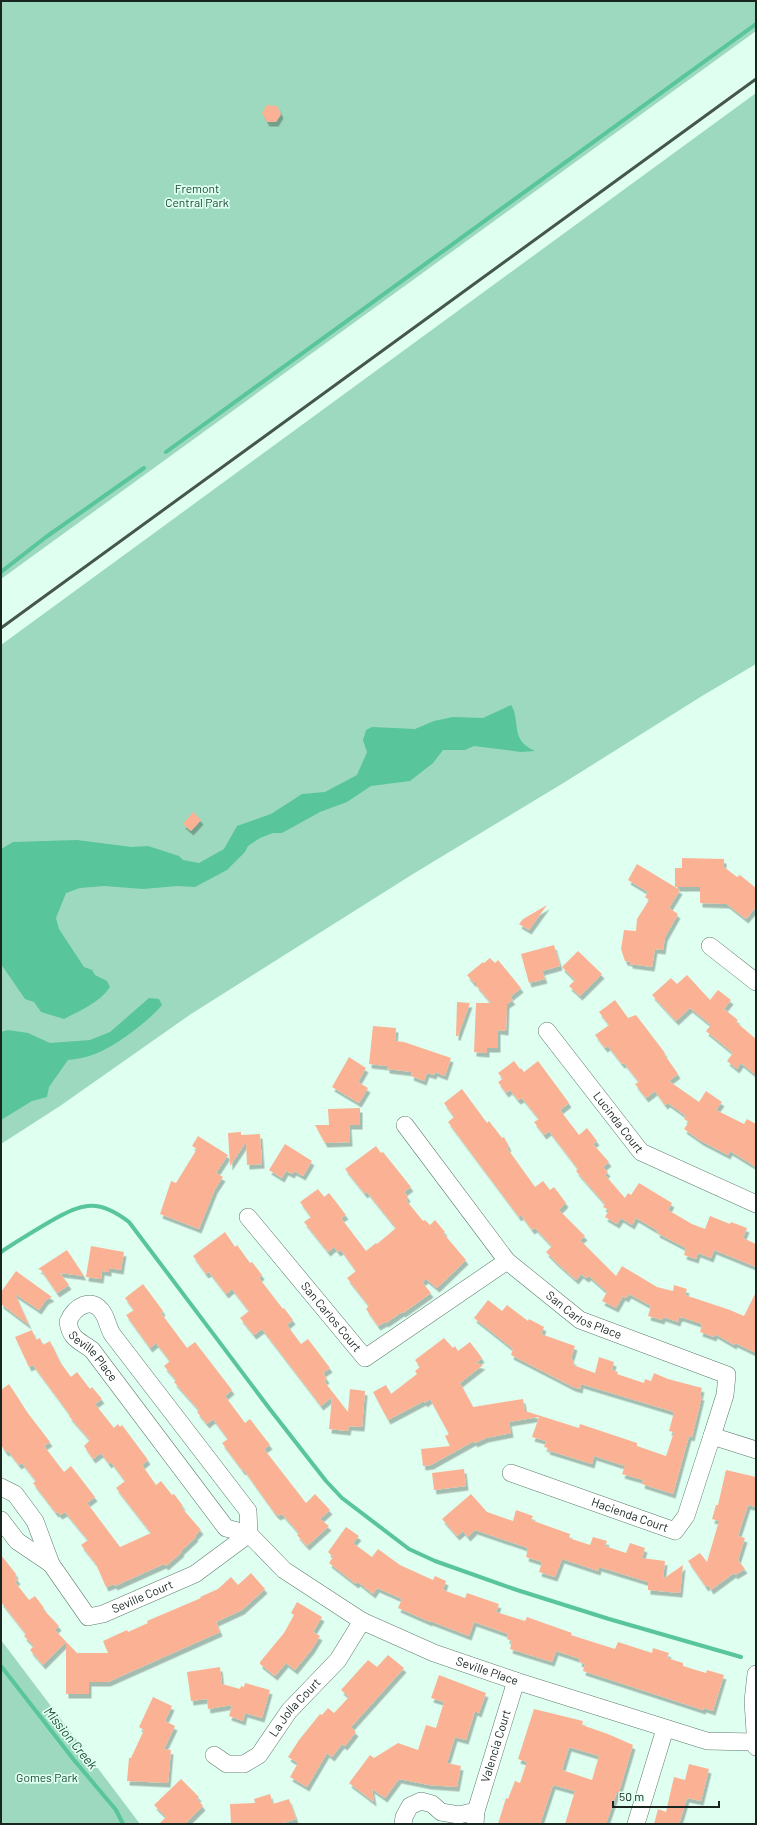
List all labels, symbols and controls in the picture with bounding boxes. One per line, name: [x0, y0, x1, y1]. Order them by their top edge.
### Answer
park label: Fremont Central Park: [165, 181, 229, 209]
street label: Lucinda Court: [591, 1089, 647, 1155]
street label: San Carlos Court: [299, 1279, 365, 1354]
street label: San Carlos Place: [544, 1288, 624, 1341]
street label: Seville Place: [66, 1328, 121, 1384]
street label: Hacienda Court: [590, 1494, 670, 1534]
street label: Seville Court: [109, 1576, 175, 1615]
street label: Seville Place: [454, 1653, 521, 1687]
street label: La Jolla Court: [266, 1675, 323, 1739]
water label: Mission Creek: [41, 1704, 101, 1773]
street label: Valencia Court: [477, 1708, 513, 1784]
park label: Gomes Park: [16, 1770, 78, 1784]
scale bar: [613, 1783, 719, 1809]
text: 50 m: [619, 1789, 644, 1803]

